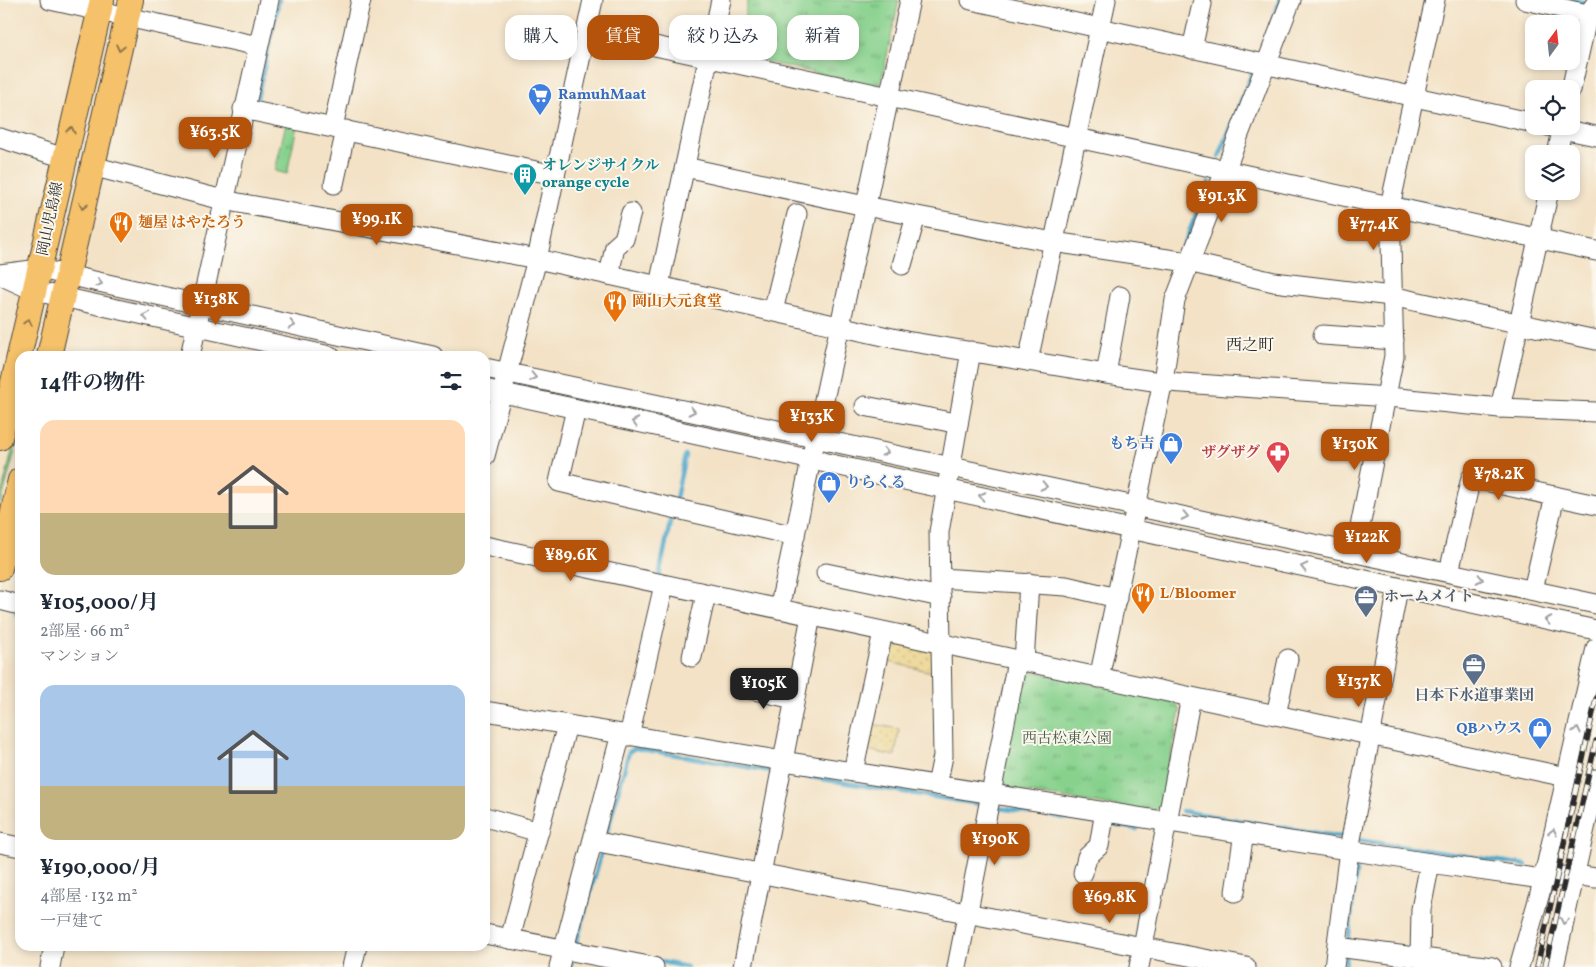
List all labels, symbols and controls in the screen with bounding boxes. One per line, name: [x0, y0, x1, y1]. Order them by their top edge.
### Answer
chip: 購入: [505, 15, 577, 60]
chip: 賃貸: [587, 15, 659, 60]
chip: 絞り込み: [669, 15, 777, 60]
chip: 新着: [787, 15, 859, 60]
north arrow: [1525, 15, 1580, 70]
map controls: [1525, 15, 1580, 200]
one-way arrow: [115, 43, 126, 52]
button: locate: [1525, 80, 1580, 135]
supermarket icon: RamuhMaat: [527, 82, 553, 116]
place label: RamuhMaat: [558, 85, 647, 106]
pin: ¥63.5K: [174, 116, 256, 159]
text: ¥63.5K: [190, 122, 240, 144]
one-way arrow: [65, 125, 76, 134]
button: layers: [1525, 145, 1580, 200]
place label: オレンジサイクル orange cycle: [542, 156, 659, 194]
building icon: オレンジサイクル orange cycle: [512, 162, 538, 196]
street label: 岡山児島線: [33, 180, 69, 258]
pin: ¥91.3K: [1181, 180, 1263, 223]
text: ¥91.3K: [1197, 186, 1247, 208]
one-way arrow: [78, 201, 89, 210]
pin: ¥99.1K: [336, 204, 418, 246]
pin: ¥77.4K: [1333, 208, 1415, 251]
text: ¥99.1K: [352, 209, 402, 231]
restaurant icon: 麺屋 はやたろう: [108, 210, 134, 244]
place label: 麺屋 はやたろう: [138, 213, 246, 234]
text: ¥77.4K: [1349, 214, 1399, 236]
one-way arrow: [95, 277, 104, 288]
pin: ¥138K: [181, 284, 251, 326]
text: ¥138K: [193, 289, 239, 311]
restaurant icon: 岡山大元食堂: [602, 289, 628, 323]
place label: 岡山大元食堂: [632, 292, 722, 313]
one-way arrow: [141, 311, 150, 321]
one-way arrow: [22, 318, 33, 327]
one-way arrow: [288, 320, 297, 330]
district label: 西之町: [1226, 335, 1274, 357]
icon: filters: [437, 367, 465, 395]
text: 14件の物件: [40, 369, 145, 398]
one-way arrow: [528, 372, 537, 382]
pin: ¥133K: [777, 400, 847, 443]
one-way arrow: [687, 405, 696, 415]
text: ¥133K: [790, 406, 834, 428]
one-way arrow: [630, 417, 639, 428]
pin: ¥130K: [1320, 428, 1390, 471]
shop icon: もち吉: [1158, 431, 1184, 465]
place label: もち吉: [1109, 434, 1154, 455]
text: ¥130K: [1332, 434, 1378, 456]
pharmacy icon: ザグザグ: [1265, 440, 1291, 474]
place label: ザグザグ: [1201, 443, 1260, 464]
one-way arrow: [880, 446, 889, 457]
icon: home: [208, 452, 298, 542]
pin: ¥78.2K: [1458, 458, 1540, 501]
text: ¥78.2K: [1474, 464, 1524, 486]
shop icon: りらくる: [816, 470, 842, 504]
place label: りらくる: [846, 473, 906, 494]
one-way arrow: [1039, 480, 1048, 490]
one-way arrow: [977, 491, 986, 502]
one-way arrow: [1180, 510, 1189, 520]
pin: ¥122K: [1332, 522, 1402, 564]
text: ¥122K: [1345, 527, 1389, 549]
pin: ¥89.6K: [530, 540, 612, 582]
text: ¥89.6K: [545, 545, 597, 567]
one-way arrow: [1300, 562, 1309, 573]
one-way arrow: [1476, 573, 1485, 584]
restaurant icon: L/Bloomer: [1130, 581, 1156, 615]
place label: L/Bloomer: [1160, 584, 1236, 605]
office icon: ホームメイト: [1353, 584, 1379, 618]
place label: ホームメイト: [1384, 587, 1474, 608]
text: ¥105,000/月: [40, 589, 159, 618]
one-way arrow: [1544, 615, 1553, 626]
text: 2部屋 · 66 m²: [40, 621, 130, 643]
text: マンション: [40, 646, 119, 668]
office icon: 日本下水道事業団: [1461, 652, 1487, 686]
pin: ¥137K: [1324, 666, 1394, 708]
pin: ¥105K: [729, 668, 799, 710]
text: ¥137K: [1337, 671, 1381, 693]
text: ¥105K: [741, 673, 787, 695]
place label: 日本下水道事業団: [1414, 686, 1534, 707]
shop icon: QBハウス: [1527, 716, 1553, 750]
icon: home: [208, 717, 298, 807]
place label: QBハウス: [1456, 719, 1522, 740]
one-way arrow: [1571, 725, 1582, 734]
park label: 西古松東公園: [1022, 729, 1112, 750]
pin: ¥190K: [960, 824, 1030, 866]
one-way arrow: [1547, 827, 1558, 836]
text: ¥190K: [972, 829, 1018, 851]
text: ¥190,000/月: [40, 854, 161, 883]
pin: ¥69.8K: [1069, 882, 1151, 924]
text: 4部屋 · 132 m²: [40, 886, 137, 908]
text: ¥69.8K: [1084, 887, 1136, 909]
text: 一戸建て: [40, 911, 104, 933]
one-way arrow: [1559, 917, 1570, 925]

